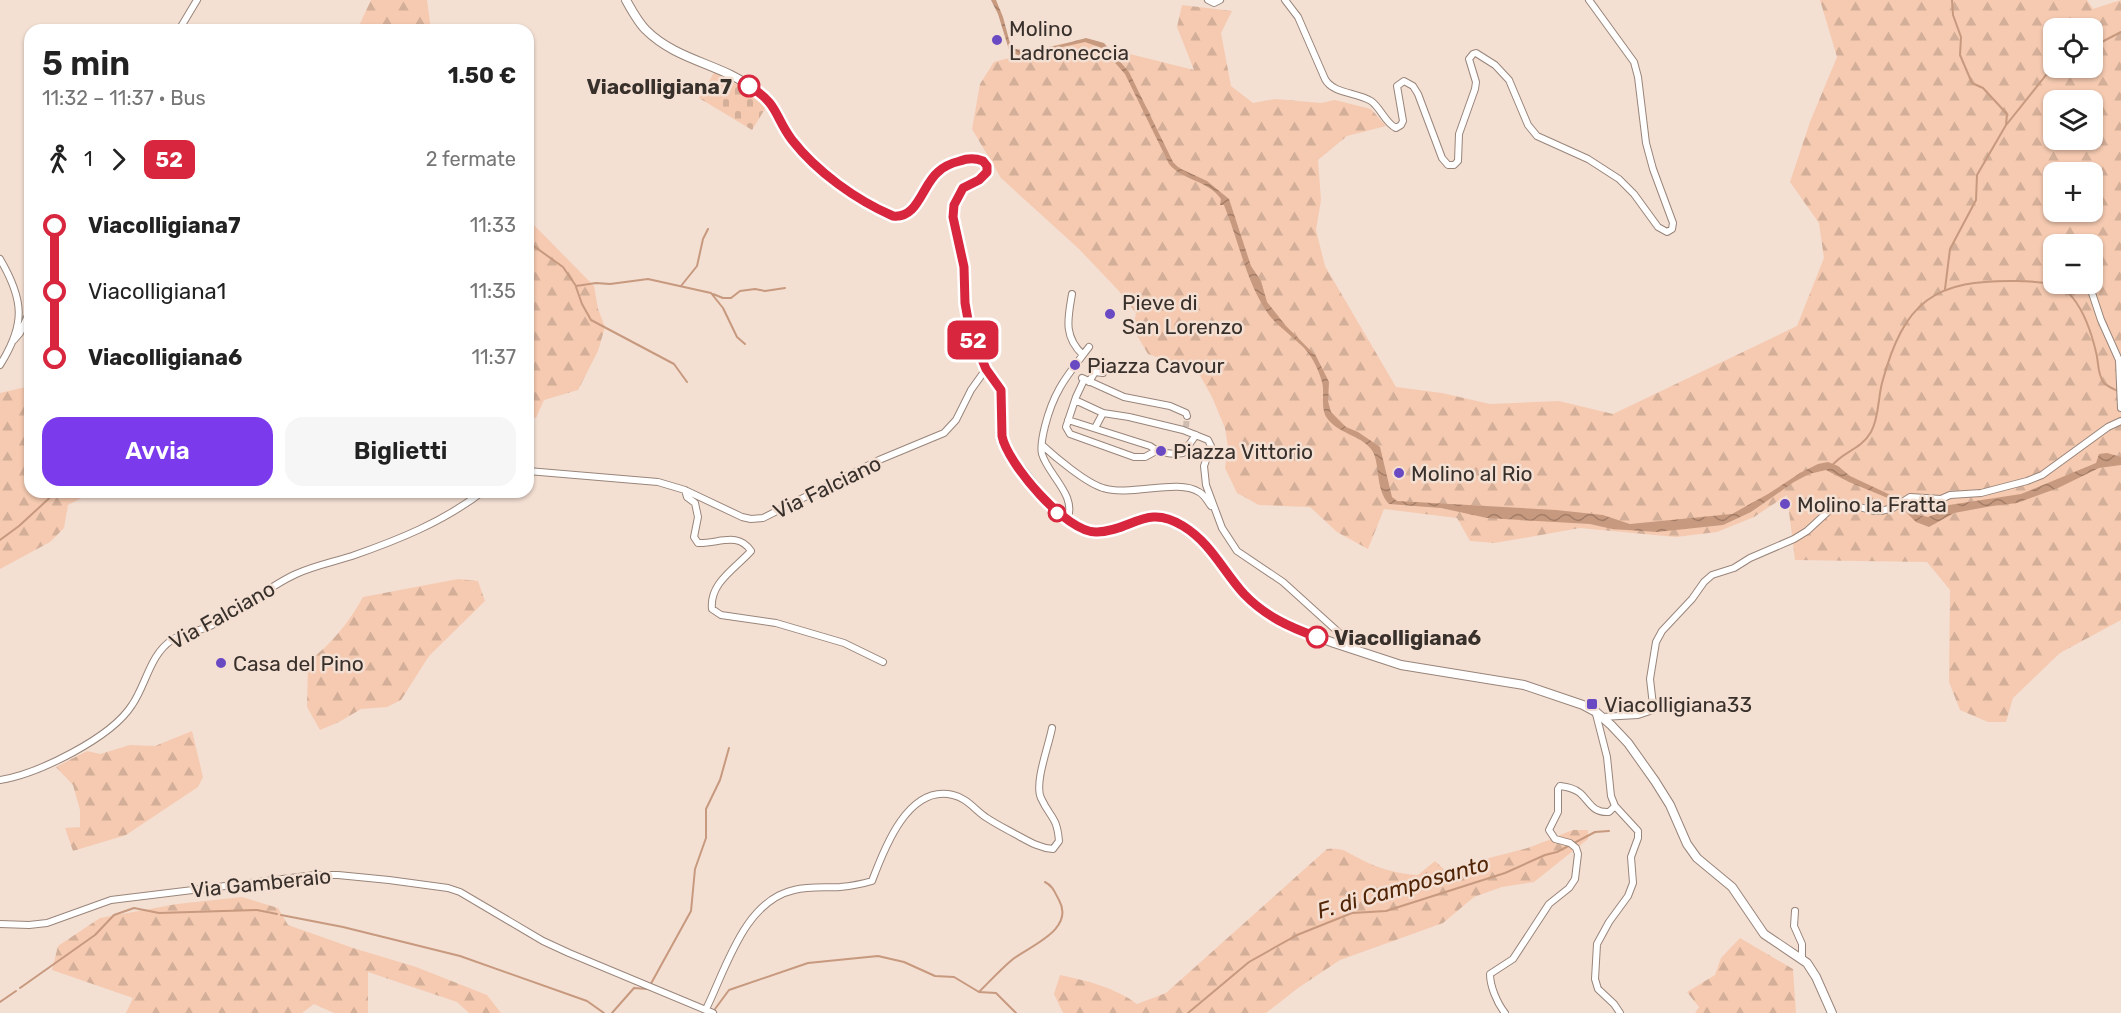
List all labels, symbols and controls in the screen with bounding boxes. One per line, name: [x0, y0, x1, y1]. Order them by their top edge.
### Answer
place label: Molino Ladroneccia: [1009, 16, 1129, 65]
map controls: [2043, 18, 2103, 294]
button: locate: [2043, 18, 2103, 78]
marker: Molino Ladroneccia: [990, 33, 1004, 47]
text: 5 min: [42, 44, 130, 83]
text: 1.50 €: [448, 62, 516, 89]
place label: Viacolligiana7: [586, 74, 732, 99]
marker: Viacolligiana7: [738, 75, 760, 97]
text: 11:32 – 11:37 · Bus: [42, 86, 206, 110]
button: layers: [2043, 90, 2103, 150]
icon: walk: [42, 143, 75, 176]
icon: forward: [102, 143, 135, 176]
text: 1: [84, 147, 93, 171]
text: 52: [156, 147, 183, 172]
text: 2 fermate: [426, 147, 516, 171]
button: +: [2043, 162, 2103, 222]
text: Viacolligiana7: [88, 212, 241, 239]
text: 11:33: [470, 213, 516, 237]
button: −: [2043, 234, 2103, 294]
text: Viacolligiana1: [88, 278, 226, 305]
text: 11:35: [470, 279, 516, 303]
place label: Pieve di San Lorenzo: [1122, 290, 1243, 339]
marker: Pieve di San Lorenzo: [1103, 307, 1117, 321]
line badge: 52: [946, 320, 1000, 360]
text: 52: [959, 328, 987, 353]
text: Viacolligiana6: [88, 344, 242, 371]
text: 11:37: [471, 345, 516, 369]
place label: Piazza Cavour: [1087, 353, 1225, 378]
marker: Piazza Cavour: [1068, 358, 1082, 372]
button: Avvia: [42, 417, 273, 486]
button: Biglietti: [285, 417, 516, 486]
place label: Piazza Vittorio: [1173, 439, 1313, 464]
marker: Piazza Vittorio: [1154, 444, 1168, 458]
street label: Via Falciano: [769, 450, 885, 524]
place label: Molino al Rio: [1411, 461, 1533, 486]
marker: Molino al Rio: [1392, 466, 1406, 480]
place label: Molino la Fratta: [1797, 492, 1947, 517]
marker: Molino la Fratta: [1778, 497, 1792, 511]
unlabelled marker: [1048, 504, 1066, 522]
street label: Via Falciano: [165, 576, 279, 654]
place label: Viacolligiana6: [1334, 625, 1482, 650]
marker: Viacolligiana6: [1306, 626, 1328, 648]
place label: Casa del Pino: [233, 651, 364, 676]
marker: Casa del Pino: [214, 656, 228, 670]
place label: Viacolligiana33: [1604, 692, 1752, 717]
marker: Viacolligiana33: [1585, 697, 1599, 711]
water label: F. di Camposanto: [1314, 850, 1492, 924]
street label: Via Gamberaio: [190, 863, 332, 903]

